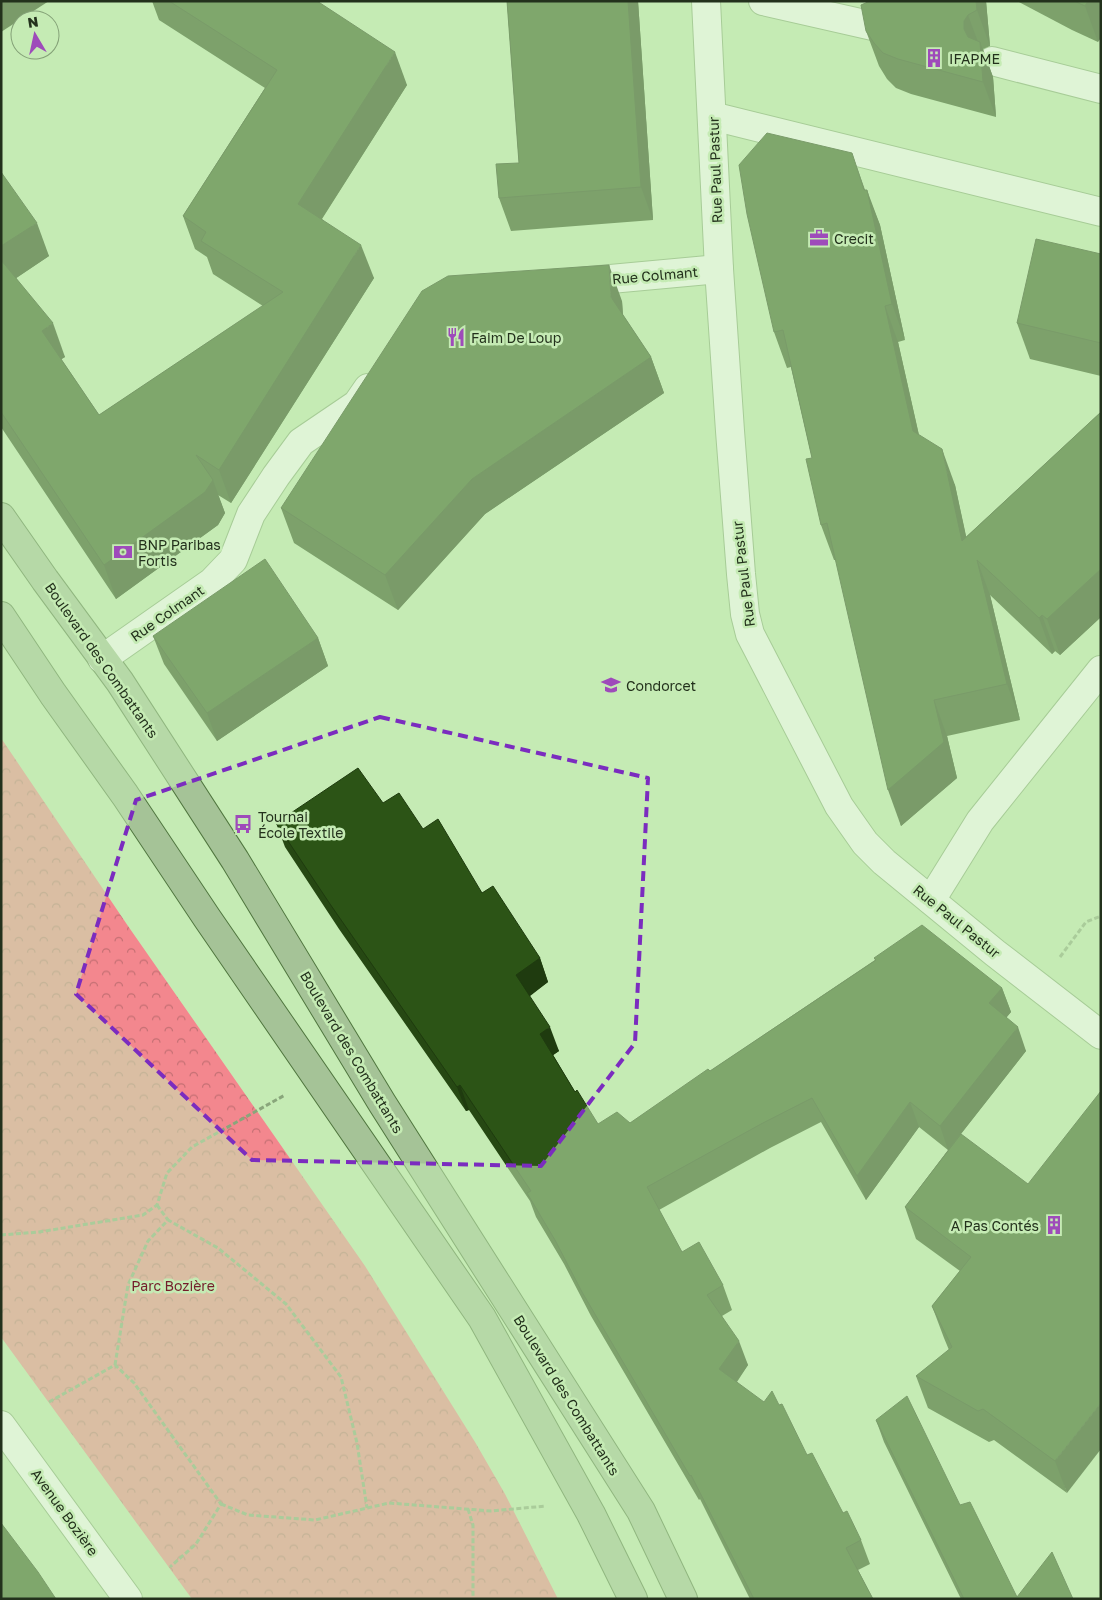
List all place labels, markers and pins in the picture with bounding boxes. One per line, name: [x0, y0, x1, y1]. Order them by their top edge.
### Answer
building icon: IFAPME: [923, 47, 945, 69]
place label: IFAPME: [949, 50, 1000, 67]
office icon: Crecit: [808, 227, 830, 249]
place label: Crecit: [834, 230, 874, 247]
restaurant icon: Faim De Loup: [445, 326, 467, 348]
place label: Faim De Loup: [471, 329, 561, 346]
place label: BNP Paribas Fortis: [138, 536, 221, 569]
bank icon: BNP Paribas Fortis: [112, 541, 134, 563]
school or university icon: Condorcet: [600, 674, 622, 696]
place label: Condorcet: [626, 677, 696, 694]
place label: Tournai École Textile: [258, 808, 343, 841]
bus stop icon: Tournai École Textile: [232, 813, 254, 835]
building icon: A Pas Contés: [1043, 1214, 1065, 1236]
place label: A Pas Contés: [951, 1217, 1039, 1234]

